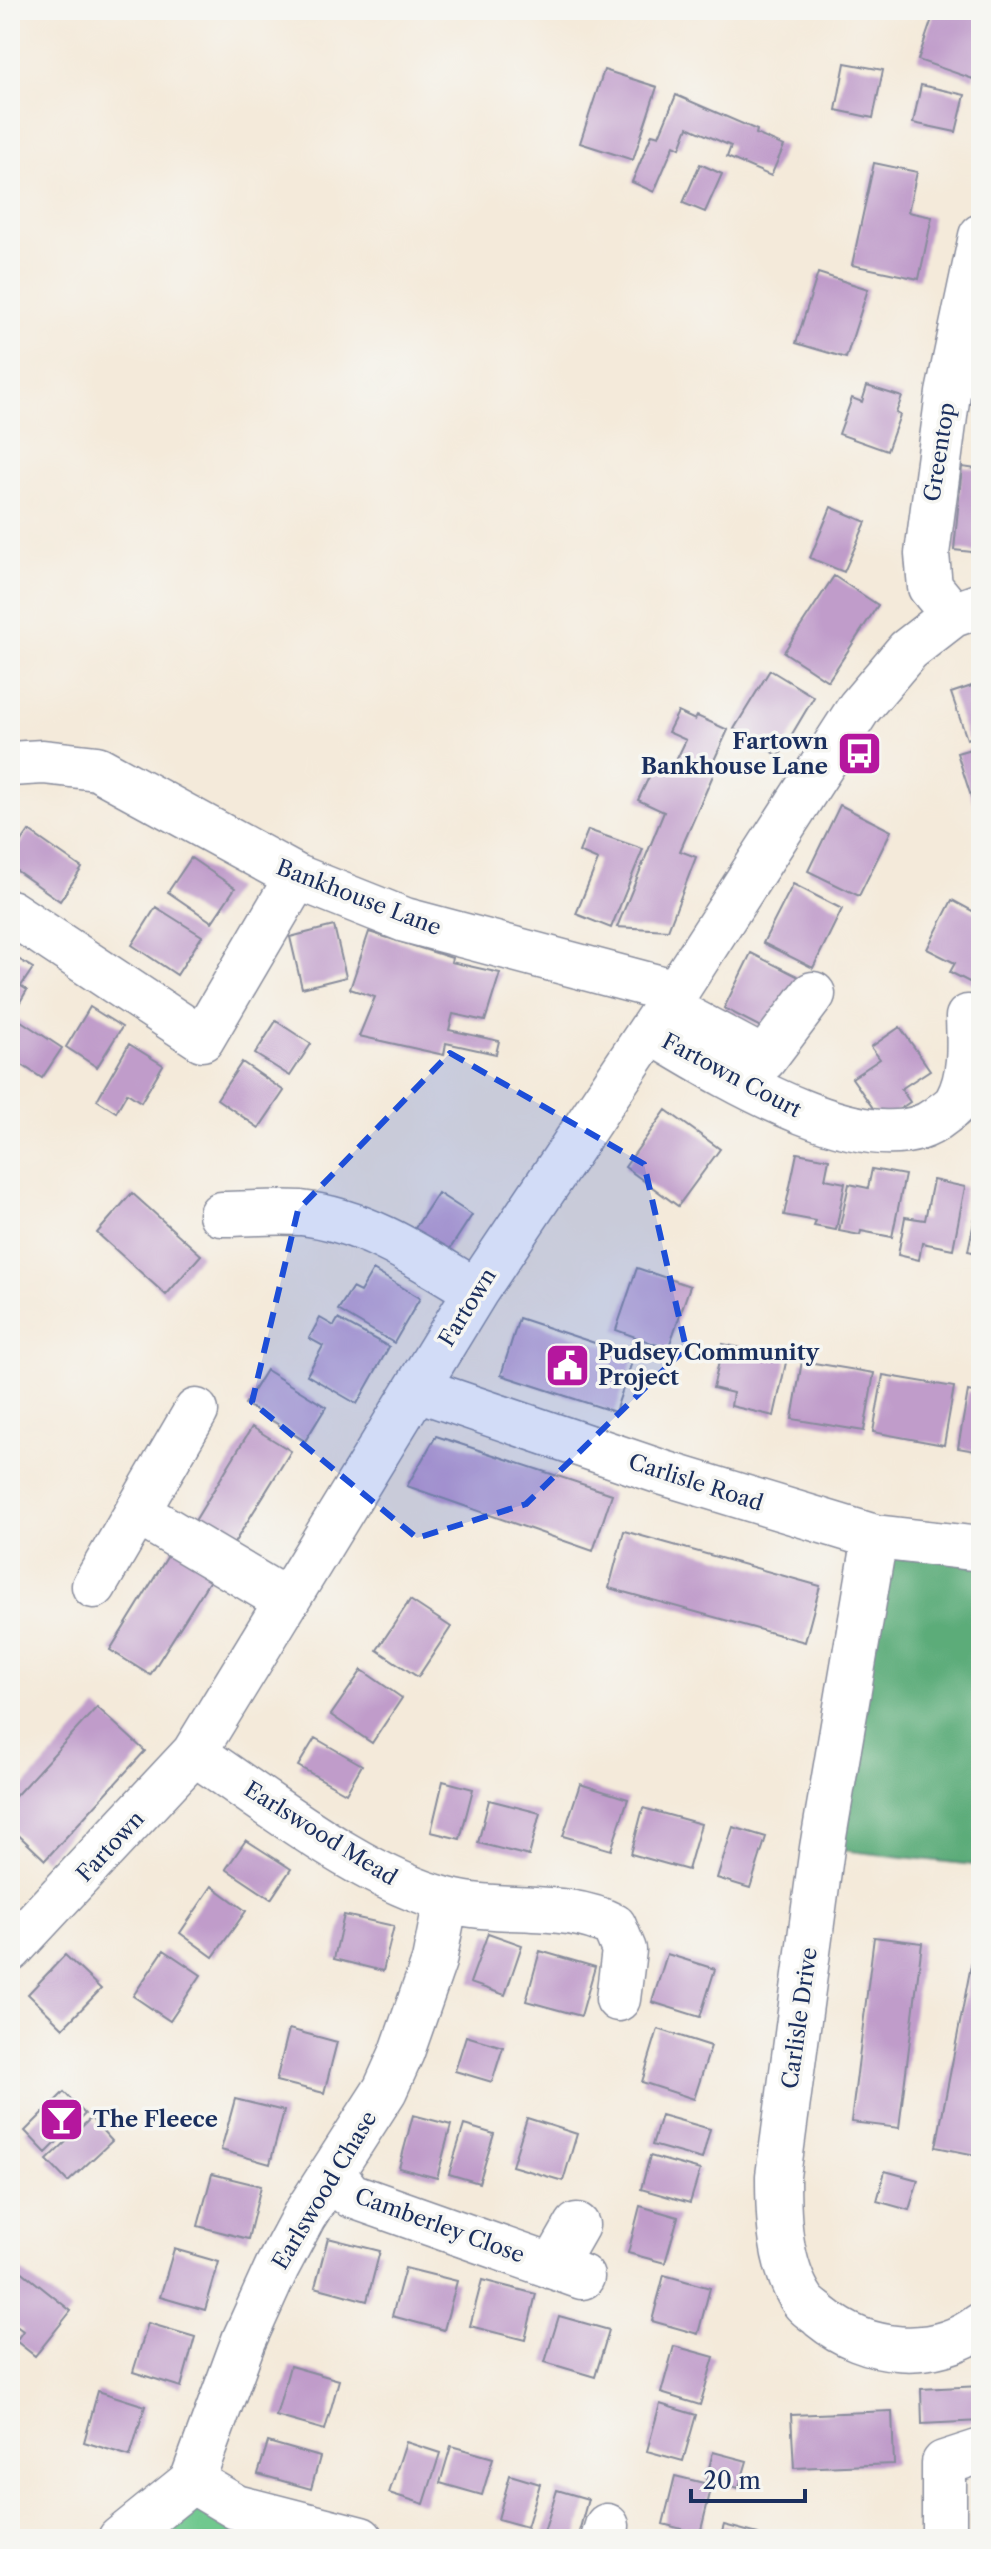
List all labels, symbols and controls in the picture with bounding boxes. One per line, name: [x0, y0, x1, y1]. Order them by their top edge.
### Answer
street label: Greentop: [918, 401, 961, 504]
place label: Fartown Bankhouse Lane: [641, 728, 828, 780]
bus stop icon: Fartown Bankhouse Lane: [835, 730, 883, 778]
street label: Bankhouse Lane: [273, 854, 445, 941]
street label: Fartown Court: [657, 1027, 806, 1124]
street label: Fartown: [433, 1263, 502, 1351]
place label: Pudsey Community Project: [598, 1339, 819, 1391]
public building icon: Pudsey Community Project: [543, 1341, 591, 1389]
street label: Carlisle Road: [625, 1448, 766, 1517]
street label: Earlswood Mead: [239, 1776, 402, 1891]
street label: Fartown: [71, 1805, 150, 1887]
street label: Carlisle Drive: [776, 1946, 823, 2091]
bar icon: The Fleece: [38, 2095, 86, 2143]
place label: The Fleece: [93, 2106, 218, 2133]
street label: Earlswood Chase: [266, 2106, 382, 2274]
street label: Camberley Close: [351, 2182, 528, 2269]
scale bar: [691, 2453, 805, 2503]
text: 20 m: [703, 2466, 761, 2495]

